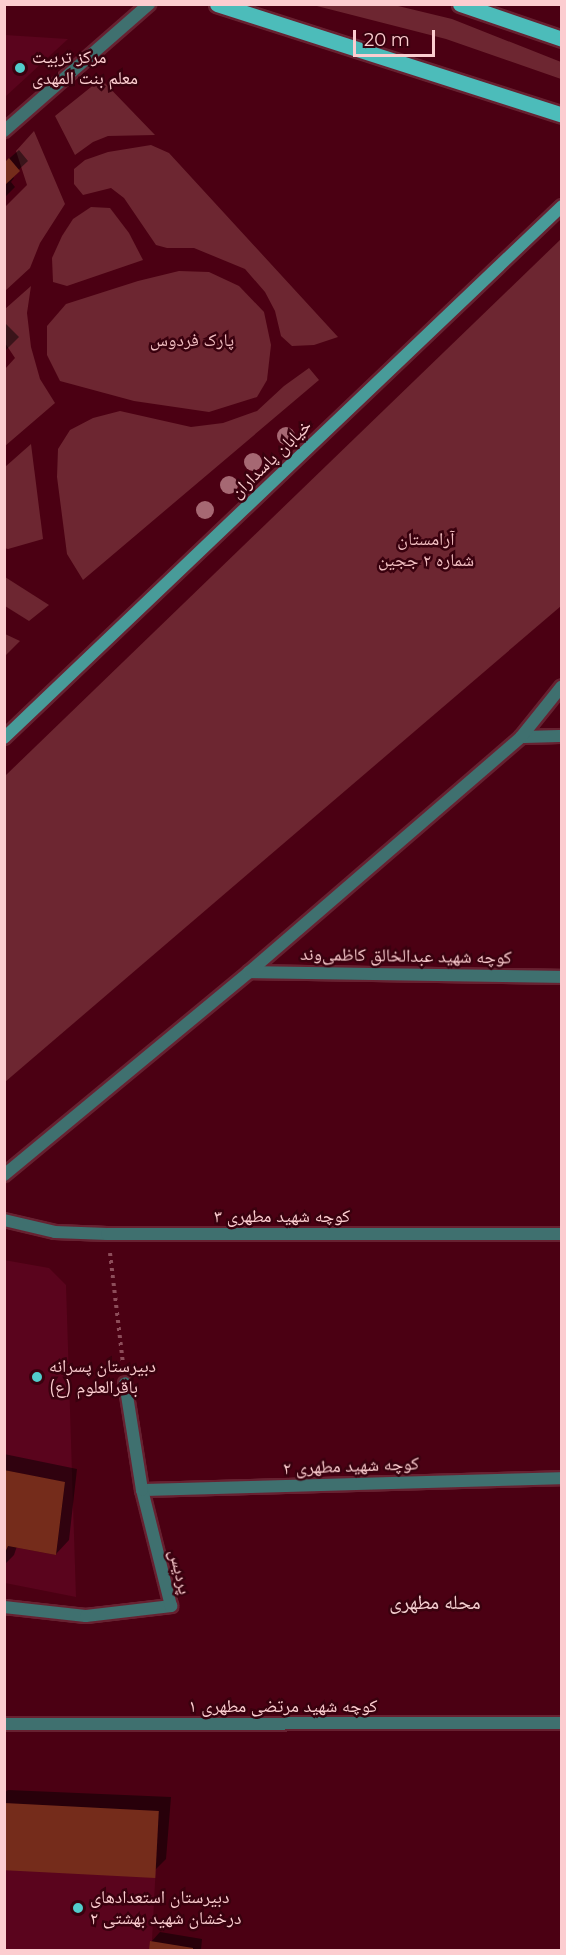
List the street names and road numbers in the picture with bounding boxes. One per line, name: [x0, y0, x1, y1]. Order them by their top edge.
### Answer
street label: خیابان پاسداران: [226, 415, 316, 503]
street label: کوچه شهید عبدالخالق کاظمی‌وند: [300, 943, 512, 969]
street label: کوچه شهید مطهری ۳: [214, 1205, 350, 1227]
street label: کوچه شهید مطهری ۲: [283, 1453, 419, 1479]
street label: پردیس: [164, 1547, 196, 1597]
street label: کوچه شهید مرتضی مطهری ۱: [189, 1695, 377, 1717]

